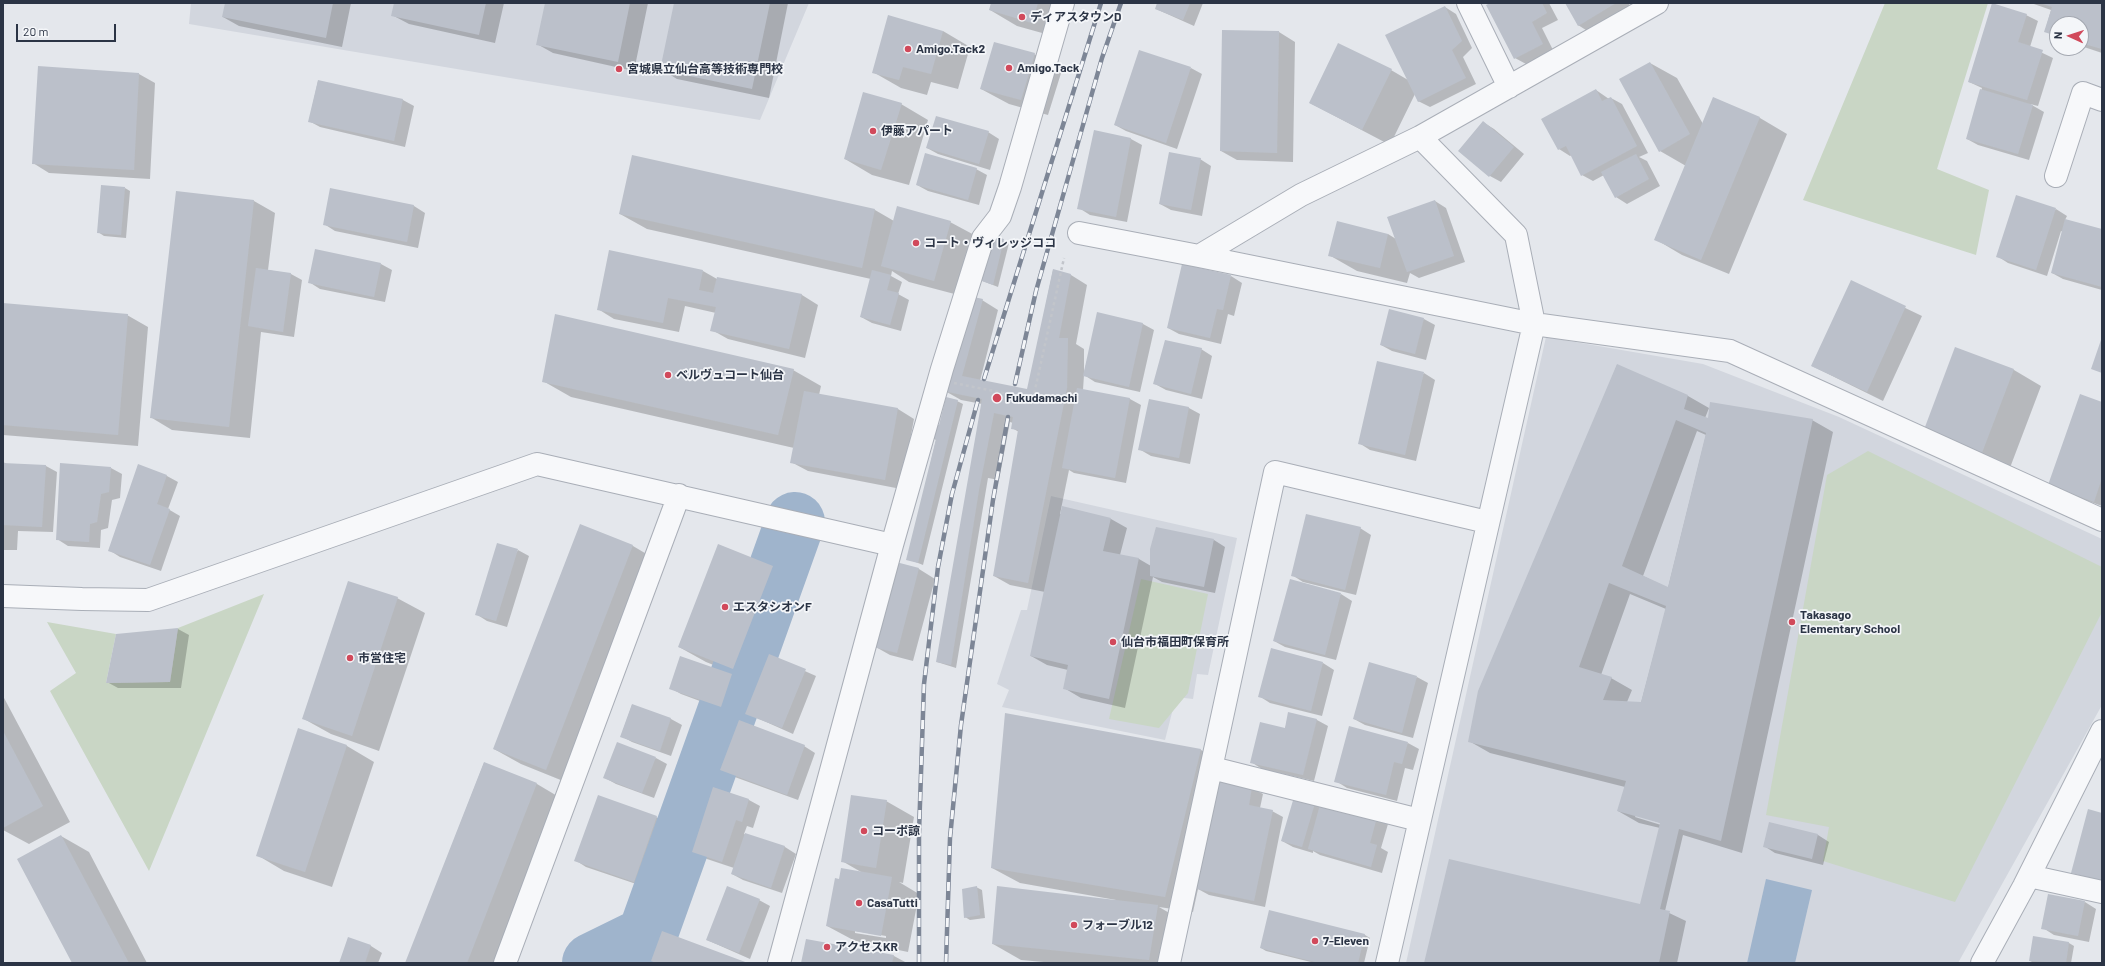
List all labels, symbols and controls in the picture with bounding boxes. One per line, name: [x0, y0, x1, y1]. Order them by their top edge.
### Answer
place label: ディアスタウンD: [1030, 10, 1121, 24]
marker: ディアスタウンD: [1017, 12, 1027, 22]
scale bar: [18, 16, 118, 42]
north arrow: [2049, 16, 2089, 56]
text: 20 m: [23, 24, 49, 38]
text: N: [2051, 31, 2064, 39]
place label: Amigo.Tack2: [916, 42, 985, 56]
marker: Amigo.Tack2: [903, 44, 913, 54]
place label: Amigo.Tack: [1017, 61, 1079, 75]
place label: 宮城県立仙台高等技術専門校: [627, 62, 783, 76]
marker: Amigo.Tack: [1004, 63, 1014, 73]
marker: 宮城県立仙台高等技術専門校: [614, 64, 624, 74]
place label: 伊藤アパート: [881, 124, 953, 138]
marker: 伊藤アパート: [868, 126, 878, 136]
place label: コート・ヴィレッジココ: [924, 236, 1056, 250]
marker: コート・ヴィレッジココ: [911, 238, 921, 248]
place label: ベルヴュコート仙台: [676, 368, 784, 382]
marker: ベルヴュコート仙台: [663, 370, 673, 380]
place label: Fukudamachi: [1006, 391, 1077, 405]
marker: Fukudamachi: [991, 392, 1003, 404]
place label: エスタシオンF: [733, 600, 812, 614]
marker: エスタシオンF: [720, 602, 730, 612]
place label: Takasago Elementary School: [1800, 608, 1900, 636]
marker: Takasago Elementary School: [1787, 617, 1797, 627]
place label: 仙台市福田町保育所: [1121, 635, 1229, 649]
marker: 仙台市福田町保育所: [1108, 637, 1118, 647]
place label: 市営住宅: [358, 651, 406, 665]
marker: 市営住宅: [345, 653, 355, 663]
place label: コーポ諒: [872, 824, 920, 838]
marker: コーポ諒: [859, 826, 869, 836]
place label: CasaTutti: [867, 896, 918, 910]
marker: CasaTutti: [854, 898, 864, 908]
place label: フォーブル12: [1082, 918, 1153, 932]
marker: フォーブル12: [1069, 920, 1079, 930]
place label: 7-Eleven: [1323, 934, 1369, 948]
marker: 7-Eleven: [1310, 936, 1320, 946]
place label: アクセスKR: [835, 940, 898, 954]
marker: アクセスKR: [822, 942, 832, 952]

